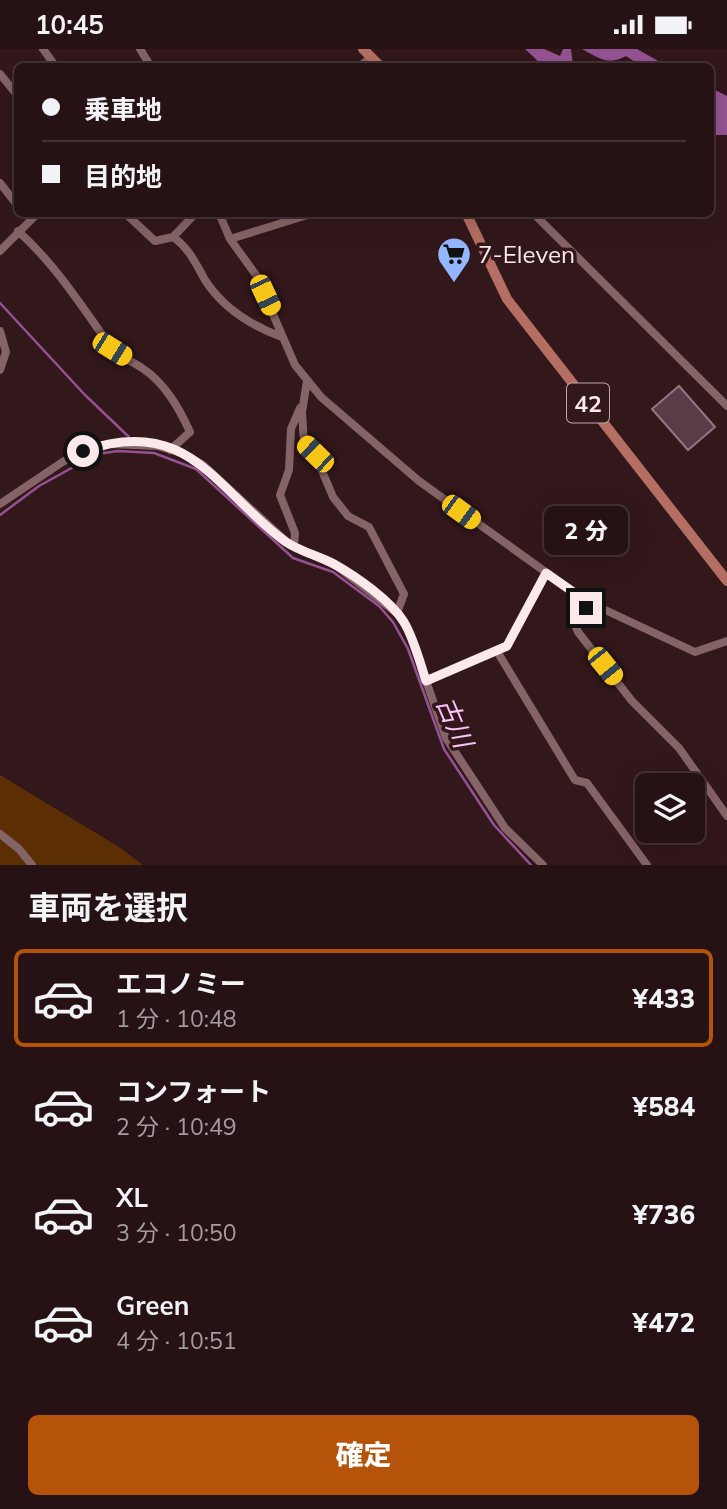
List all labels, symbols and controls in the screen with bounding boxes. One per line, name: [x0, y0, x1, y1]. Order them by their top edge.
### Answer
text: 10:45: [35, 8, 104, 41]
text: 乗車地: [84, 93, 162, 126]
text: 目的地: [84, 160, 162, 193]
supermarket icon: 7-Eleven: [435, 235, 473, 284]
place label: 7-Eleven: [478, 239, 575, 269]
car: [247, 272, 284, 318]
car: [89, 329, 136, 369]
road number: 42: [567, 383, 609, 423]
car: [293, 432, 338, 476]
route start: [67, 435, 99, 467]
car: [438, 491, 485, 533]
callout: 2 分: [544, 507, 628, 555]
text: 2 分: [564, 516, 608, 545]
route end: [570, 592, 602, 624]
car: [584, 643, 627, 689]
water label: 古川: [430, 692, 482, 755]
map controls: [635, 773, 705, 843]
button: layers: [635, 773, 705, 843]
text: 車両を選択: [28, 887, 188, 927]
icon: car: [32, 967, 95, 1030]
text: エコノミー: [116, 967, 246, 1000]
text: ¥433: [633, 982, 695, 1015]
text: 1 分 · 10:48: [116, 1004, 237, 1033]
icon: car: [32, 1075, 95, 1138]
text: コンフォート: [116, 1075, 271, 1108]
text: ¥584: [633, 1090, 695, 1123]
text: 2 分 · 10:49: [116, 1112, 237, 1141]
text: XL: [116, 1181, 148, 1214]
icon: car: [32, 1183, 95, 1246]
text: ¥736: [633, 1198, 695, 1231]
text: 3 分 · 10:50: [116, 1218, 237, 1247]
text: Green: [116, 1289, 189, 1322]
icon: car: [32, 1291, 95, 1354]
text: ¥472: [633, 1306, 695, 1339]
text: 4 分 · 10:51: [116, 1326, 237, 1355]
button: 確定: [28, 1415, 699, 1495]

